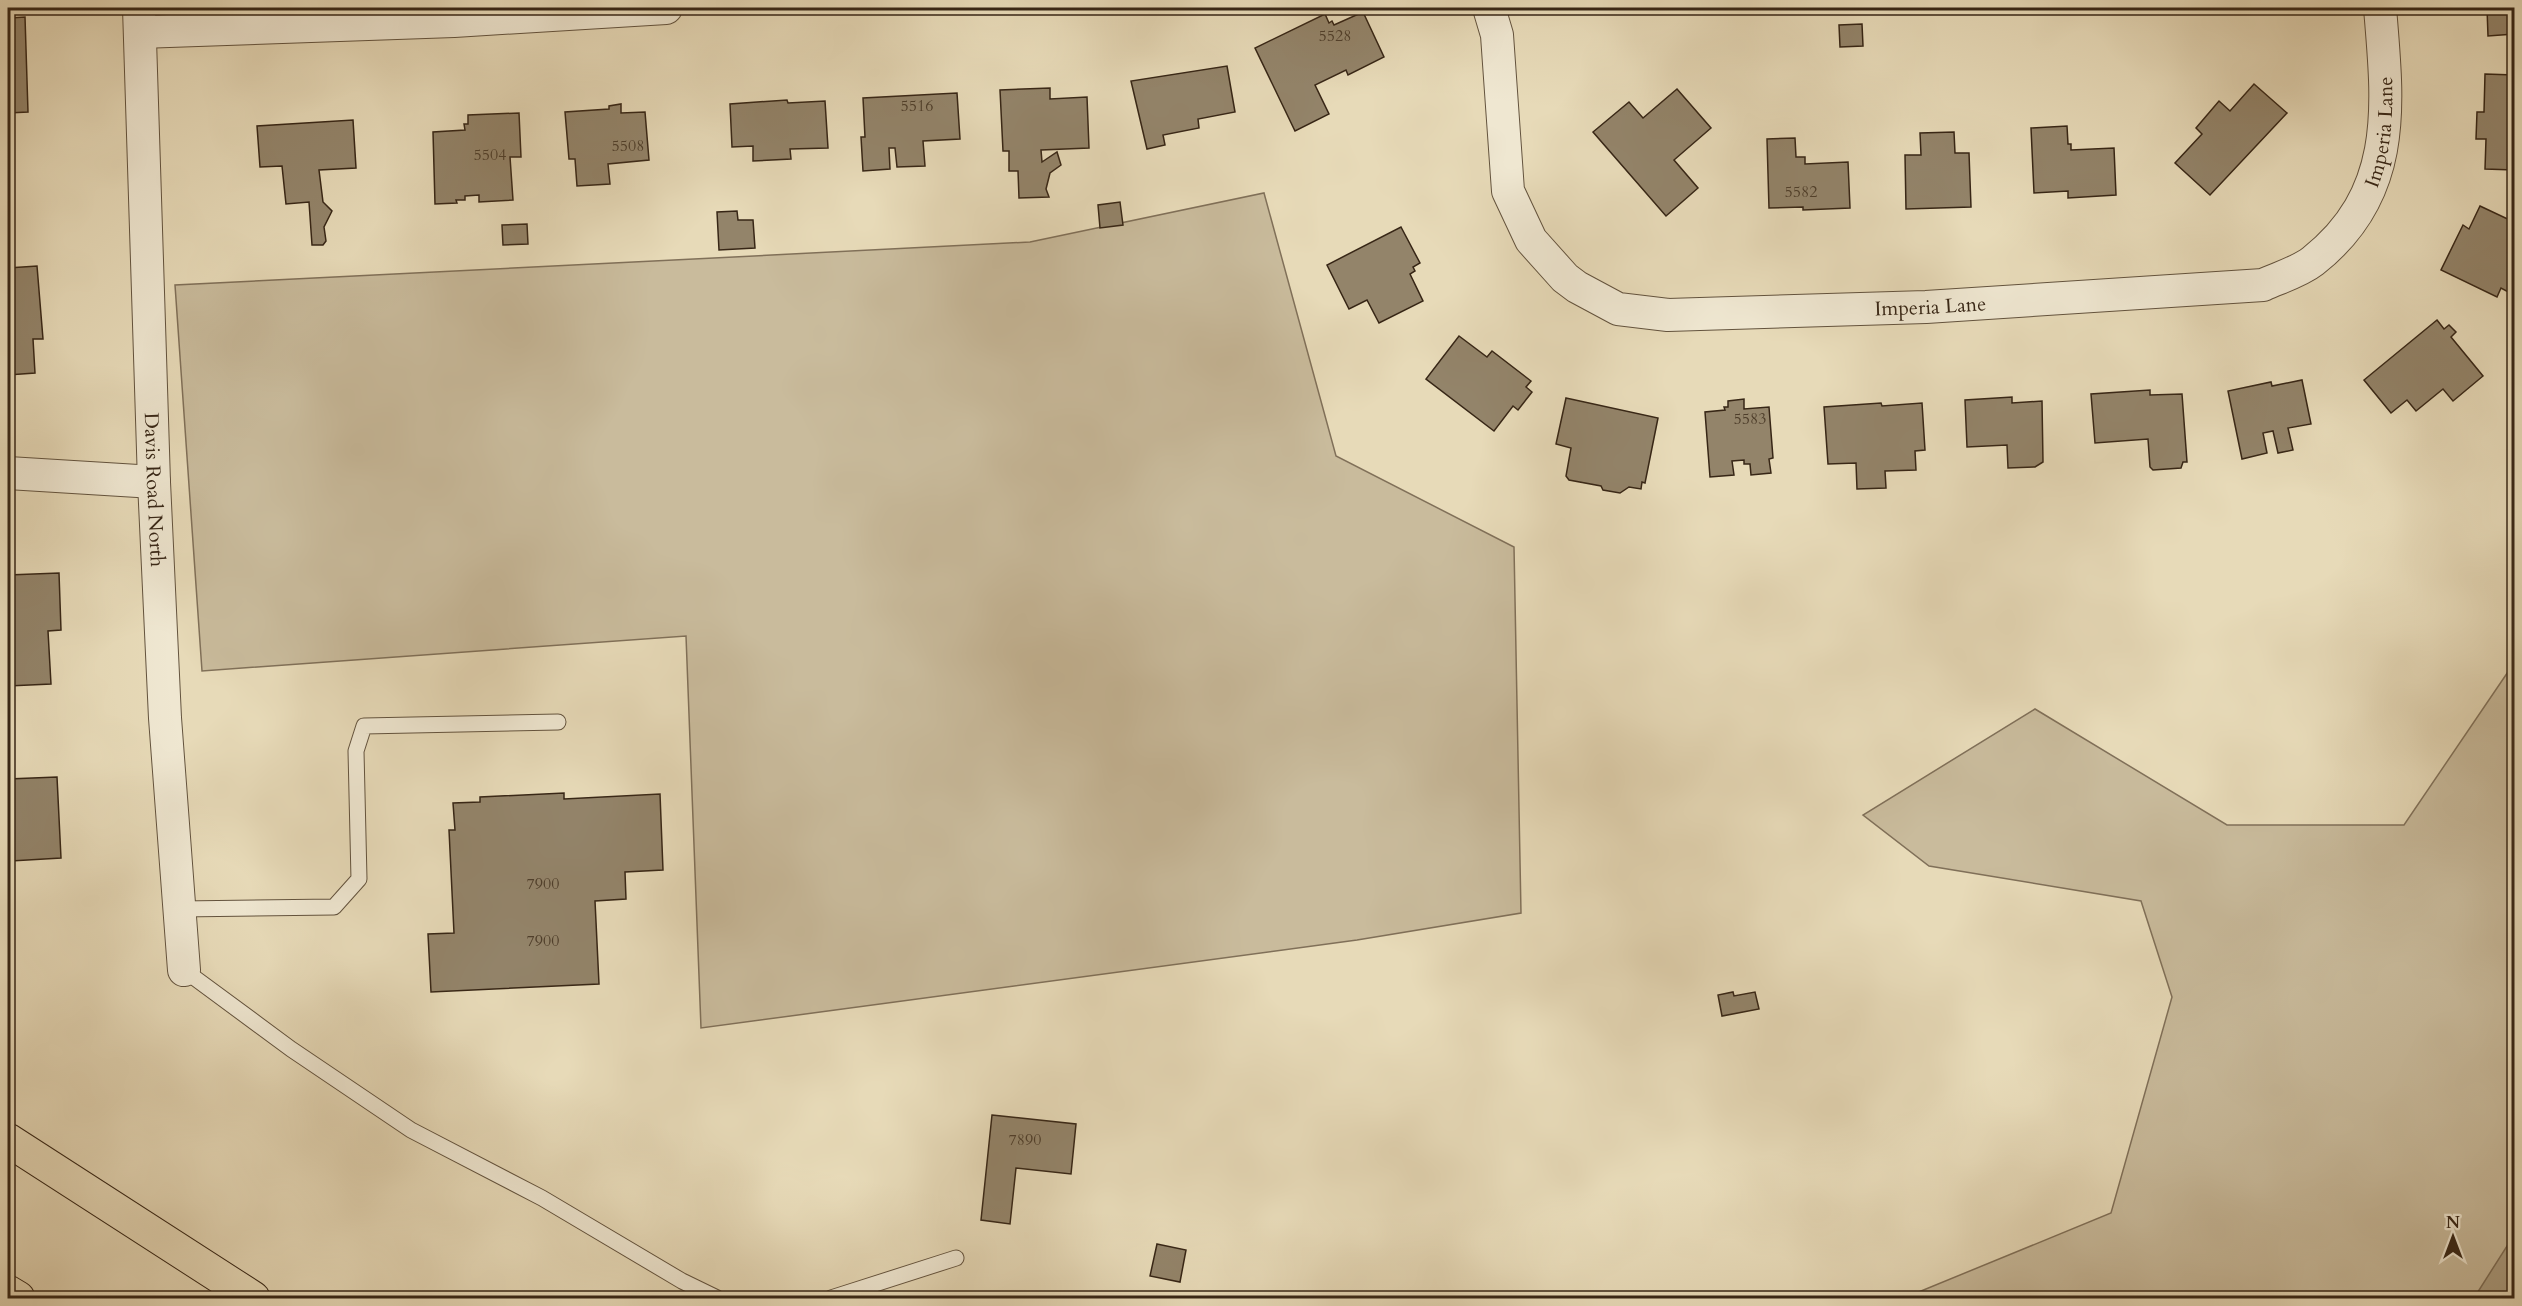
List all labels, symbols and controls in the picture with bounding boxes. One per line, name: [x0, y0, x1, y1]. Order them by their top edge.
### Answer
house number: 5528: [1319, 25, 1351, 47]
street label: Imperia Lane: [2358, 76, 2399, 191]
house number: 5516: [901, 95, 933, 117]
house number: 5508: [612, 135, 644, 157]
house number: 5504: [474, 144, 506, 166]
house number: 5582: [1785, 181, 1817, 203]
street label: Imperia Lane: [1874, 290, 1987, 322]
house number: 5583: [1734, 408, 1766, 430]
street label: Davis Road North: [138, 412, 171, 568]
house number: 7900: [527, 873, 559, 895]
house number: 7900: [527, 930, 559, 952]
house number: 7890: [1009, 1129, 1041, 1151]
north arrow: [2423, 1207, 2483, 1267]
text: N: [2446, 1212, 2460, 1234]

